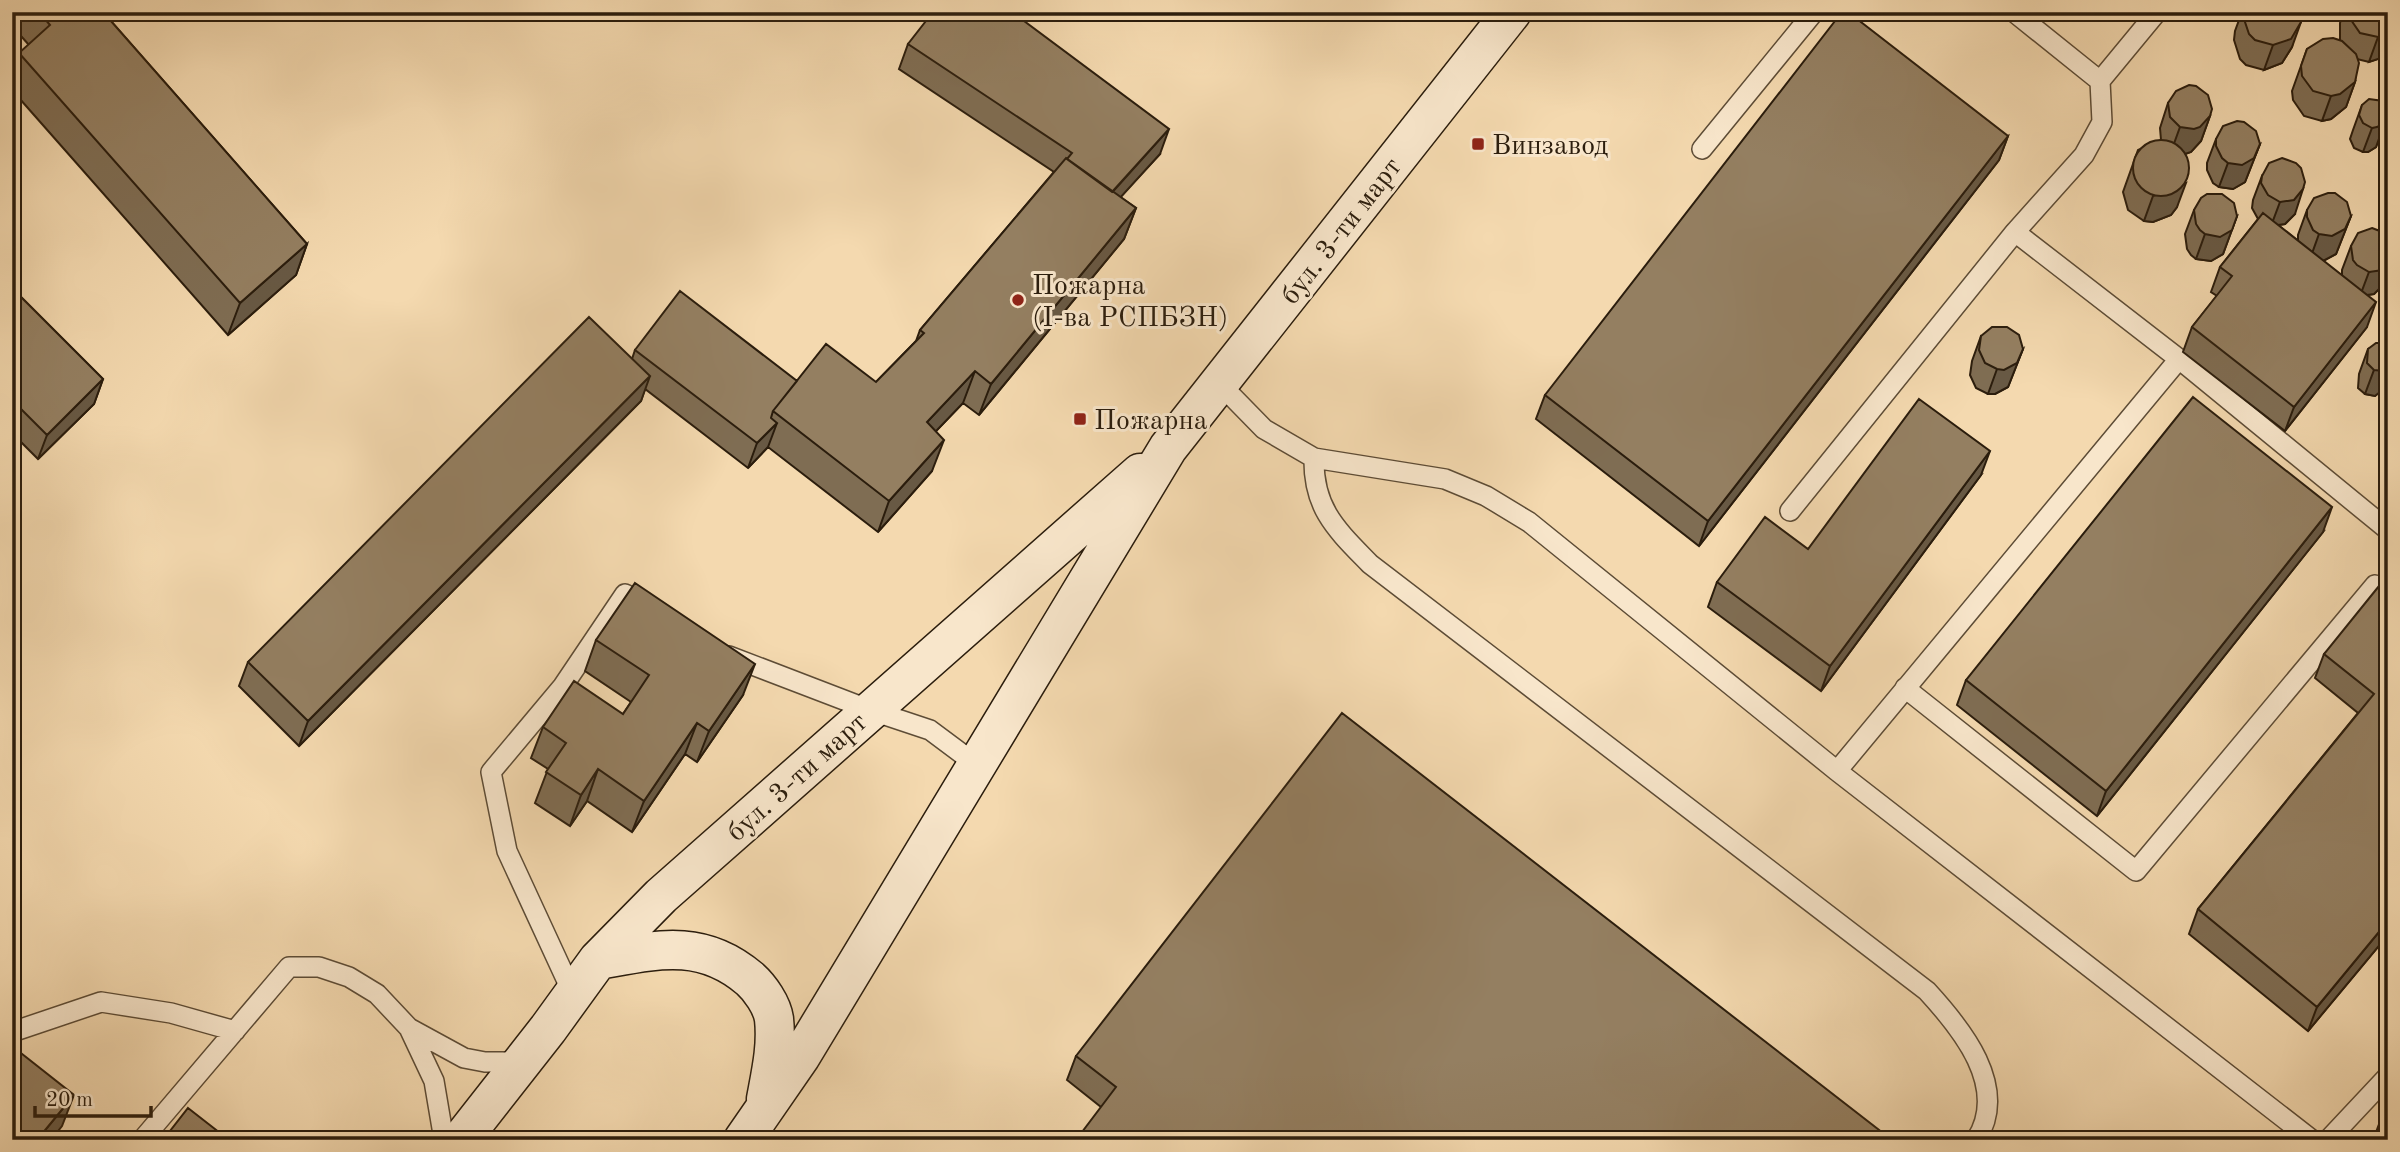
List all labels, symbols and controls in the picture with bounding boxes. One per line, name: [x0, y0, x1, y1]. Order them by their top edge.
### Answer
place label: Винзавод: [1492, 133, 1608, 161]
marker: Винзавод: [1470, 136, 1486, 152]
street label: бул. 3-ти март: [1277, 153, 1408, 310]
place label: Пожарна (I-ва РСПБЗН): [1032, 273, 1228, 333]
marker: Пожарна (I-ва РСПБЗН): [1010, 292, 1026, 308]
place label: Пожарна: [1094, 408, 1208, 436]
marker: Пожарна: [1072, 411, 1088, 427]
street label: бул. 3-ти март: [723, 708, 873, 848]
scale bar: [35, 1075, 150, 1119]
text: 20 m: [46, 1090, 93, 1111]

